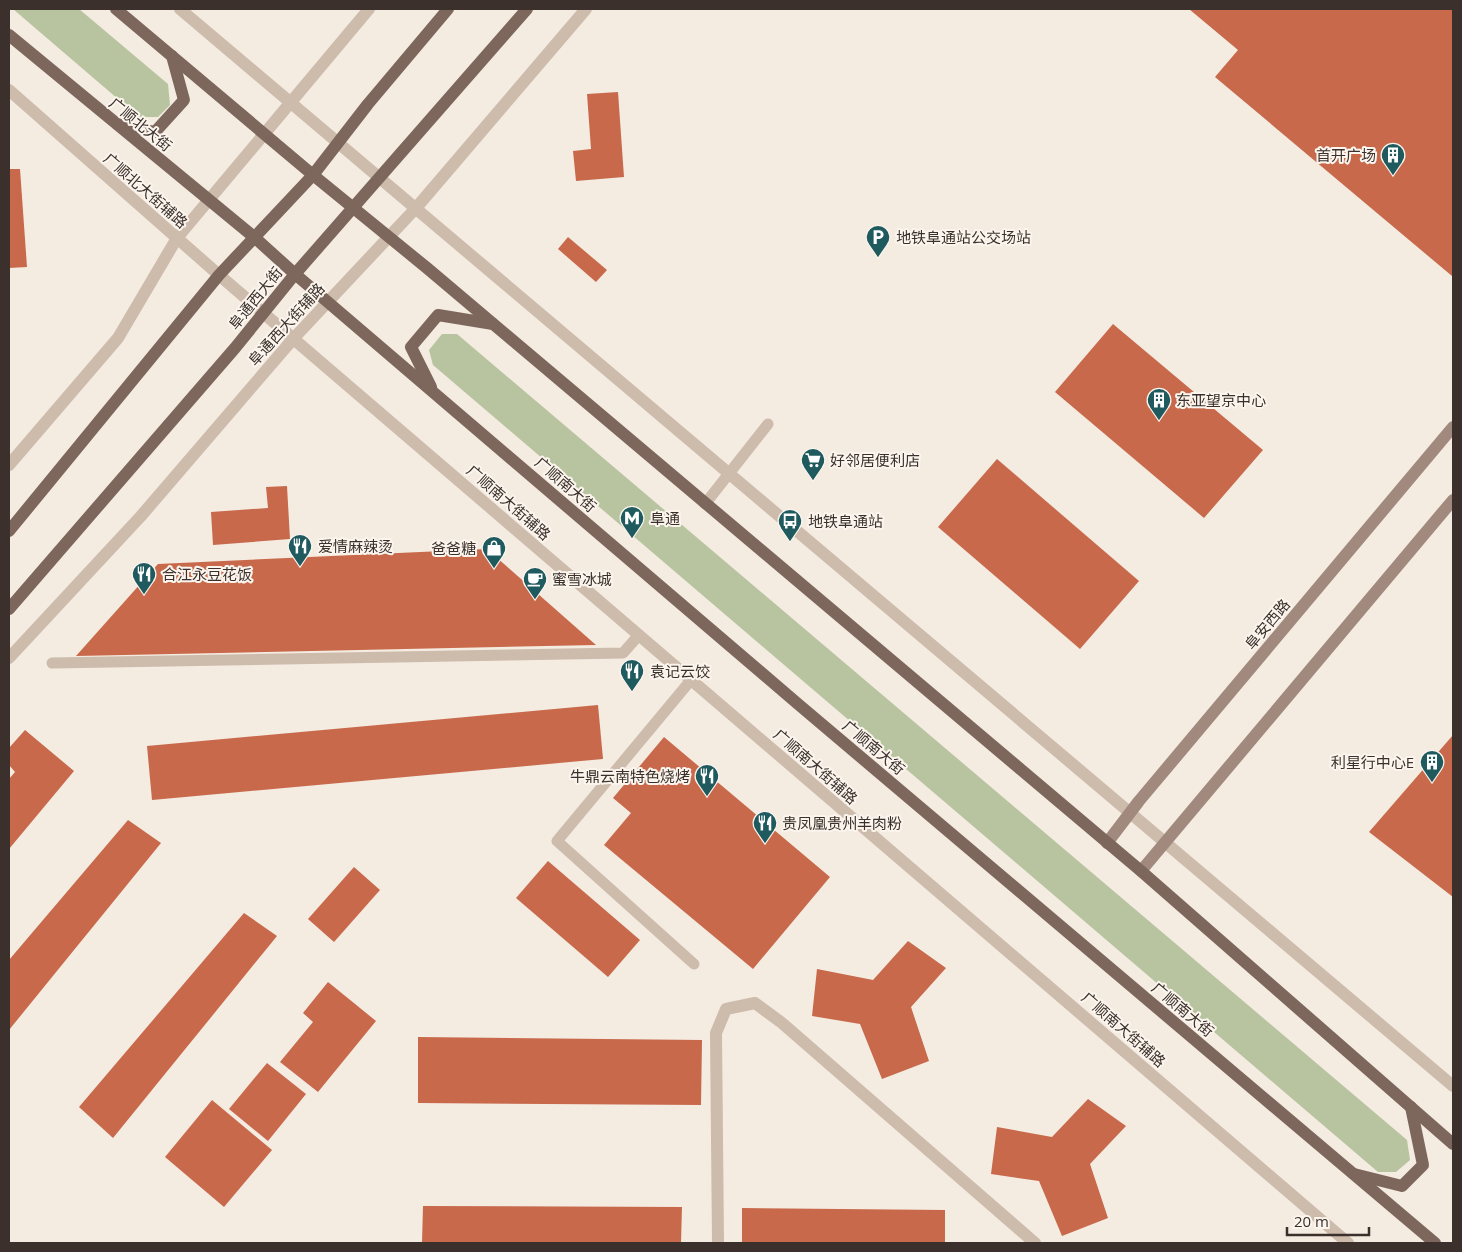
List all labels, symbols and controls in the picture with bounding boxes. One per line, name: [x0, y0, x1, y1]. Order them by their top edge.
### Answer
street label: 广顺北大街: [106, 93, 176, 155]
building icon: 首开广场: [1380, 142, 1406, 176]
place label: 首开广场: [1316, 145, 1376, 165]
street label: 广顺北大街辅路: [100, 148, 192, 232]
parking icon: 地铁阜通站公交场站: [865, 224, 891, 258]
place label: 地铁阜通站公交场站: [896, 227, 1031, 247]
street label: 阜通西大街: [224, 263, 286, 333]
street label: 阜通西大街辅路: [243, 278, 329, 370]
building icon: 东亚望京中心: [1146, 387, 1172, 421]
place label: 东亚望京中心: [1176, 390, 1266, 410]
supermarket icon: 好邻居便利店: [800, 447, 826, 481]
place label: 好邻居便利店: [830, 450, 920, 470]
street label: 广顺南大街: [531, 452, 601, 516]
street label: 广顺南大街辅路: [463, 460, 555, 544]
metro station icon: 阜通: [619, 505, 645, 539]
place label: 阜通: [650, 508, 680, 528]
bus stop icon: 地铁阜通站: [777, 508, 803, 542]
place label: 地铁阜通站: [808, 511, 883, 531]
restaurant icon: 爱情麻辣烫: [287, 533, 313, 567]
shop icon: 爸爸糖: [481, 535, 507, 569]
place label: 爱情麻辣烫: [318, 536, 393, 556]
place label: 爸爸糖: [431, 538, 476, 558]
restaurant icon: 合江永豆花饭: [131, 561, 157, 595]
place label: 合江永豆花饭: [162, 564, 252, 584]
cafe icon: 蜜雪冰城: [522, 566, 548, 600]
place label: 蜜雪冰城: [552, 569, 612, 589]
street label: 阜安西路: [1240, 595, 1294, 653]
restaurant icon: 袁记云饺: [619, 658, 645, 692]
place label: 袁记云饺: [650, 661, 710, 681]
street label: 广顺南大街: [839, 715, 909, 779]
street label: 广顺南大街辅路: [770, 724, 862, 808]
building icon: 利星行中心E: [1419, 749, 1445, 783]
place label: 利星行中心E: [1331, 752, 1414, 772]
restaurant icon: 牛鼎云南特色烧烤: [694, 763, 720, 797]
place label: 牛鼎云南特色烧烤: [570, 766, 690, 786]
restaurant icon: 贵凤凰贵州羊肉粉: [752, 810, 778, 844]
place label: 贵凤凰贵州羊肉粉: [782, 813, 902, 833]
street label: 广顺南大街: [1148, 977, 1218, 1041]
street label: 广顺南大街辅路: [1078, 987, 1170, 1071]
scale bar: [1287, 1204, 1370, 1236]
text: 20 m: [1294, 1211, 1329, 1231]

